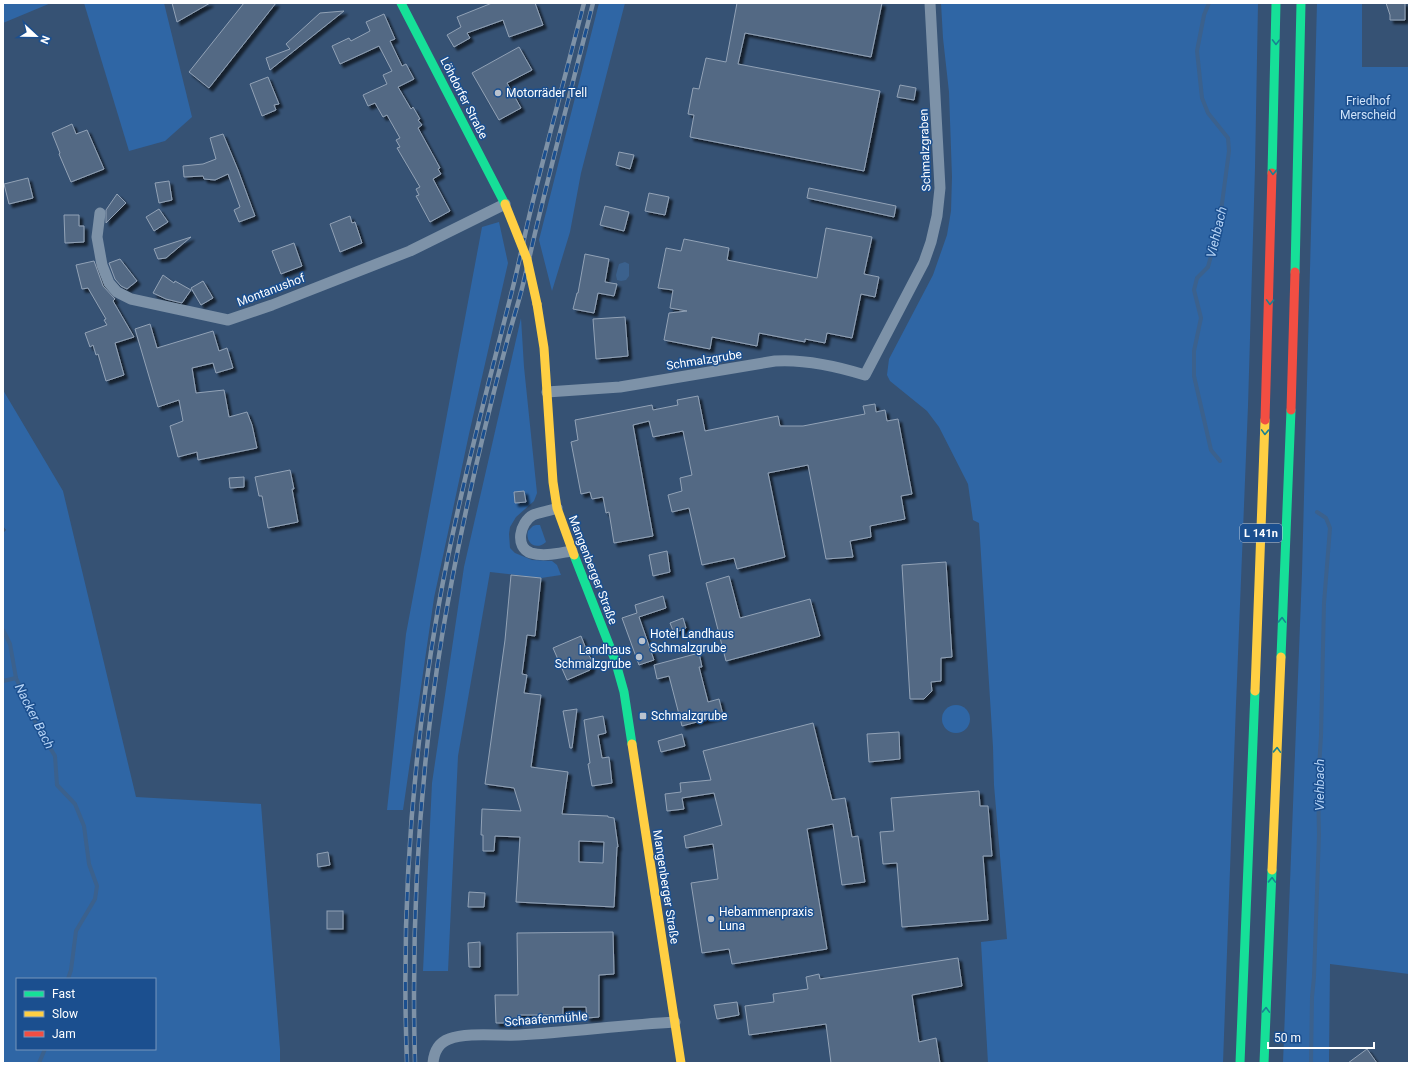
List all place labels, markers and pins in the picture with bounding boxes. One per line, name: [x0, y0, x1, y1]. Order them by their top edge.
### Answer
place label: Motorräder Tell: [506, 86, 587, 100]
marker: Motorräder Tell: [493, 88, 503, 98]
place label: Hotel Landhaus Schmalzgrube: [650, 627, 734, 655]
marker: Hotel Landhaus Schmalzgrube: [637, 636, 647, 646]
place label: Landhaus Schmalzgrube: [555, 643, 631, 671]
marker: Landhaus Schmalzgrube: [634, 652, 644, 662]
place label: Schmalzgrube: [651, 709, 727, 723]
marker: Schmalzgrube: [638, 711, 648, 721]
place label: Hebammenpraxis Luna: [719, 905, 813, 933]
marker: Hebammenpraxis Luna: [706, 914, 716, 924]

